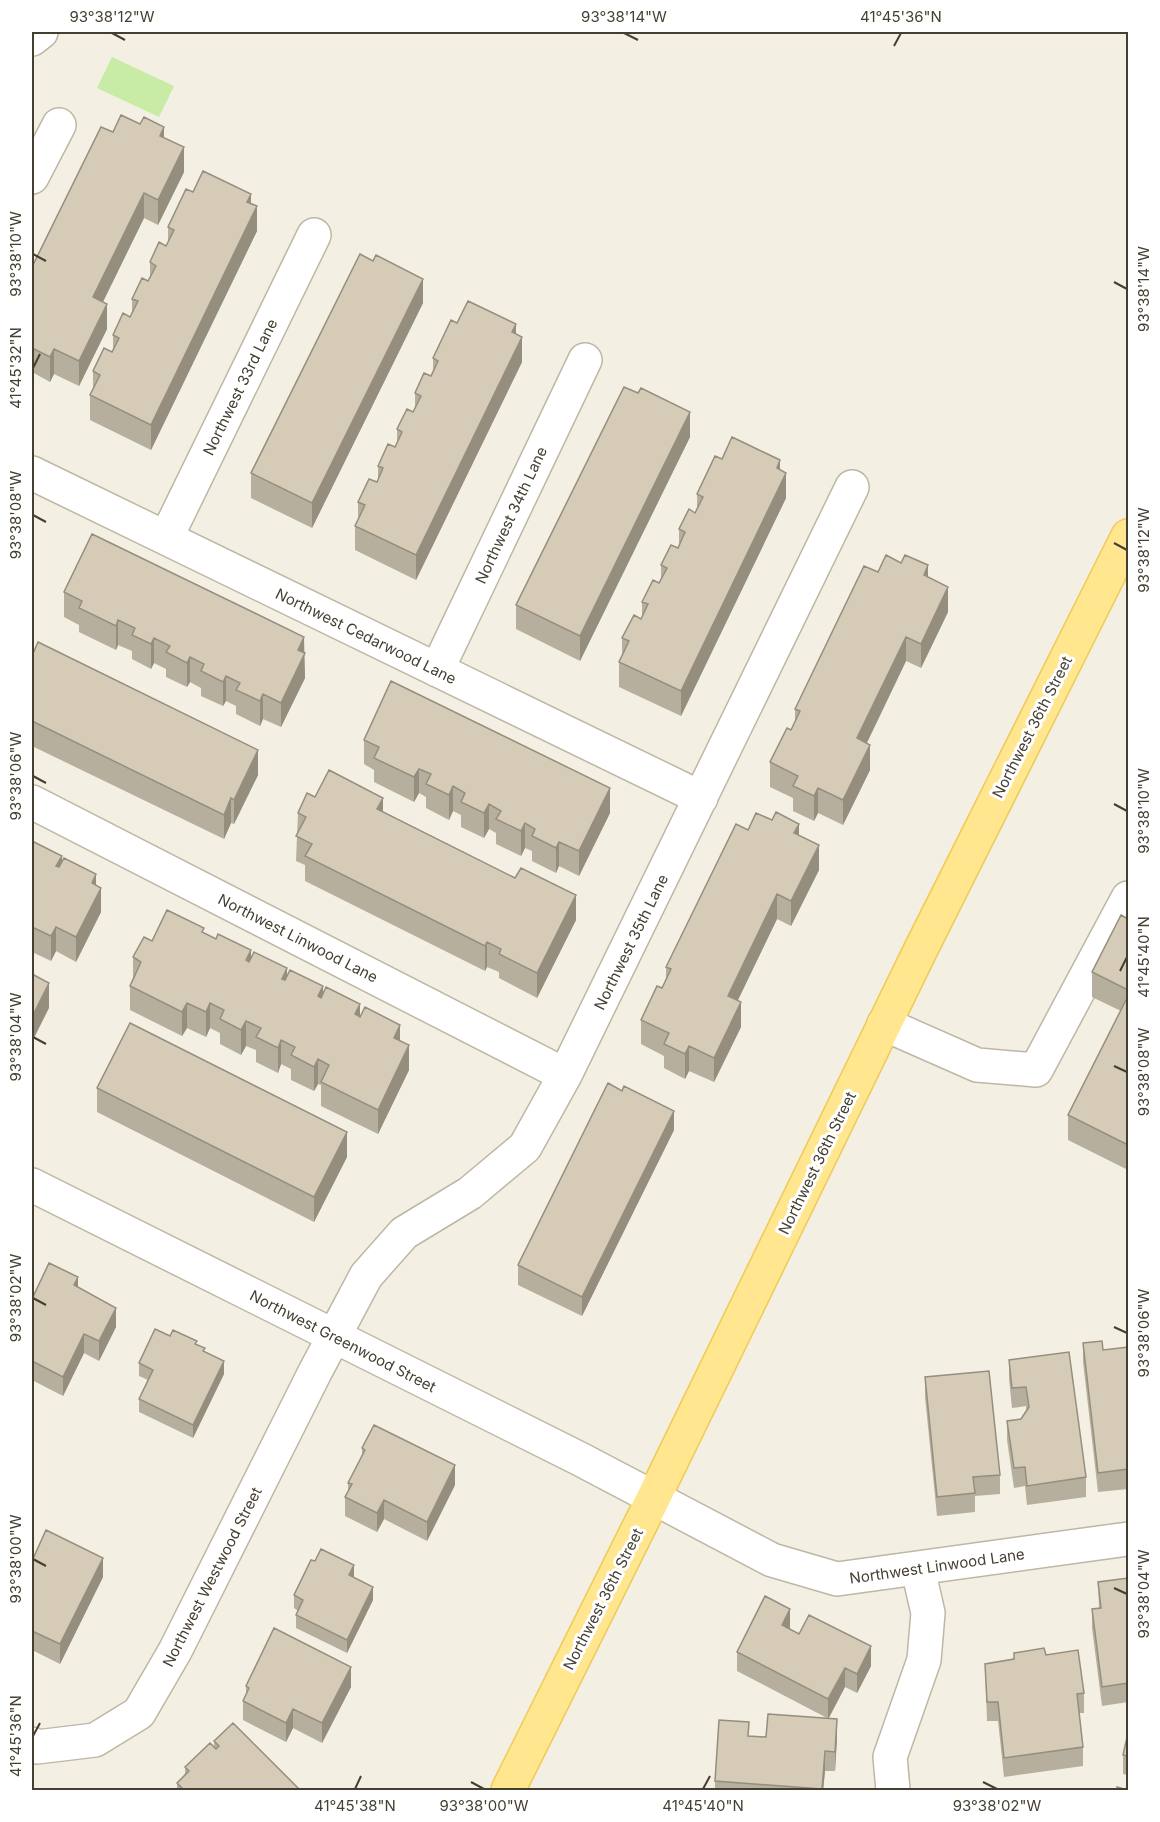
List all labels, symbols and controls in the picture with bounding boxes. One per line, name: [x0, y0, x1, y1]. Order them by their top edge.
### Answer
text: 93°38'12"W: [69, 7, 155, 26]
text: 93°38'14"W: [581, 7, 667, 26]
text: 41°45'36"N: [860, 7, 942, 26]
text: 93°38'10"W: [6, 211, 25, 297]
text: 93°38'14"W: [1134, 246, 1153, 332]
street label: Northwest 33rd Lane: [199, 316, 281, 458]
text: 41°45'32"N: [6, 327, 25, 409]
street label: Northwest 34th Lane: [471, 443, 551, 587]
text: 93°38'08"W: [6, 470, 25, 559]
text: 93°38'12"W: [1134, 507, 1153, 593]
street label: Northwest Cedarwood Lane: [273, 584, 459, 688]
street label: Northwest 36th Street: [988, 653, 1076, 801]
text: 93°38'06"W: [6, 731, 25, 820]
text: 93°38'10"W: [1134, 768, 1153, 854]
street label: Northwest 35th Lane: [590, 871, 672, 1013]
street label: Northwest Linwood Lane: [215, 889, 381, 987]
text: 41°45'40"N: [1134, 916, 1153, 998]
text: 93°38'04"W: [6, 992, 25, 1082]
text: 93°38'08"W: [1134, 1027, 1153, 1116]
street label: Northwest 36th Street: [774, 1088, 860, 1238]
text: 93°38'02"W: [6, 1253, 25, 1342]
street label: Northwest Greenwood Street: [247, 1286, 439, 1396]
text: 93°38'06"W: [1134, 1288, 1153, 1377]
street label: Northwest Westwood Street: [158, 1484, 266, 1670]
text: 93°38'00"W: [6, 1514, 25, 1603]
street label: Northwest 36th Street: [559, 1525, 647, 1673]
street label: Northwest Linwood Lane: [848, 1544, 1026, 1588]
text: 93°38'04"W: [1134, 1549, 1153, 1639]
text: 41°45'36"N: [6, 1695, 25, 1777]
text: 41°45'38"N: [314, 1796, 396, 1815]
text: 93°38'00"W: [440, 1796, 529, 1815]
text: 41°45'40"N: [662, 1796, 744, 1815]
text: 93°38'02"W: [953, 1796, 1042, 1815]

